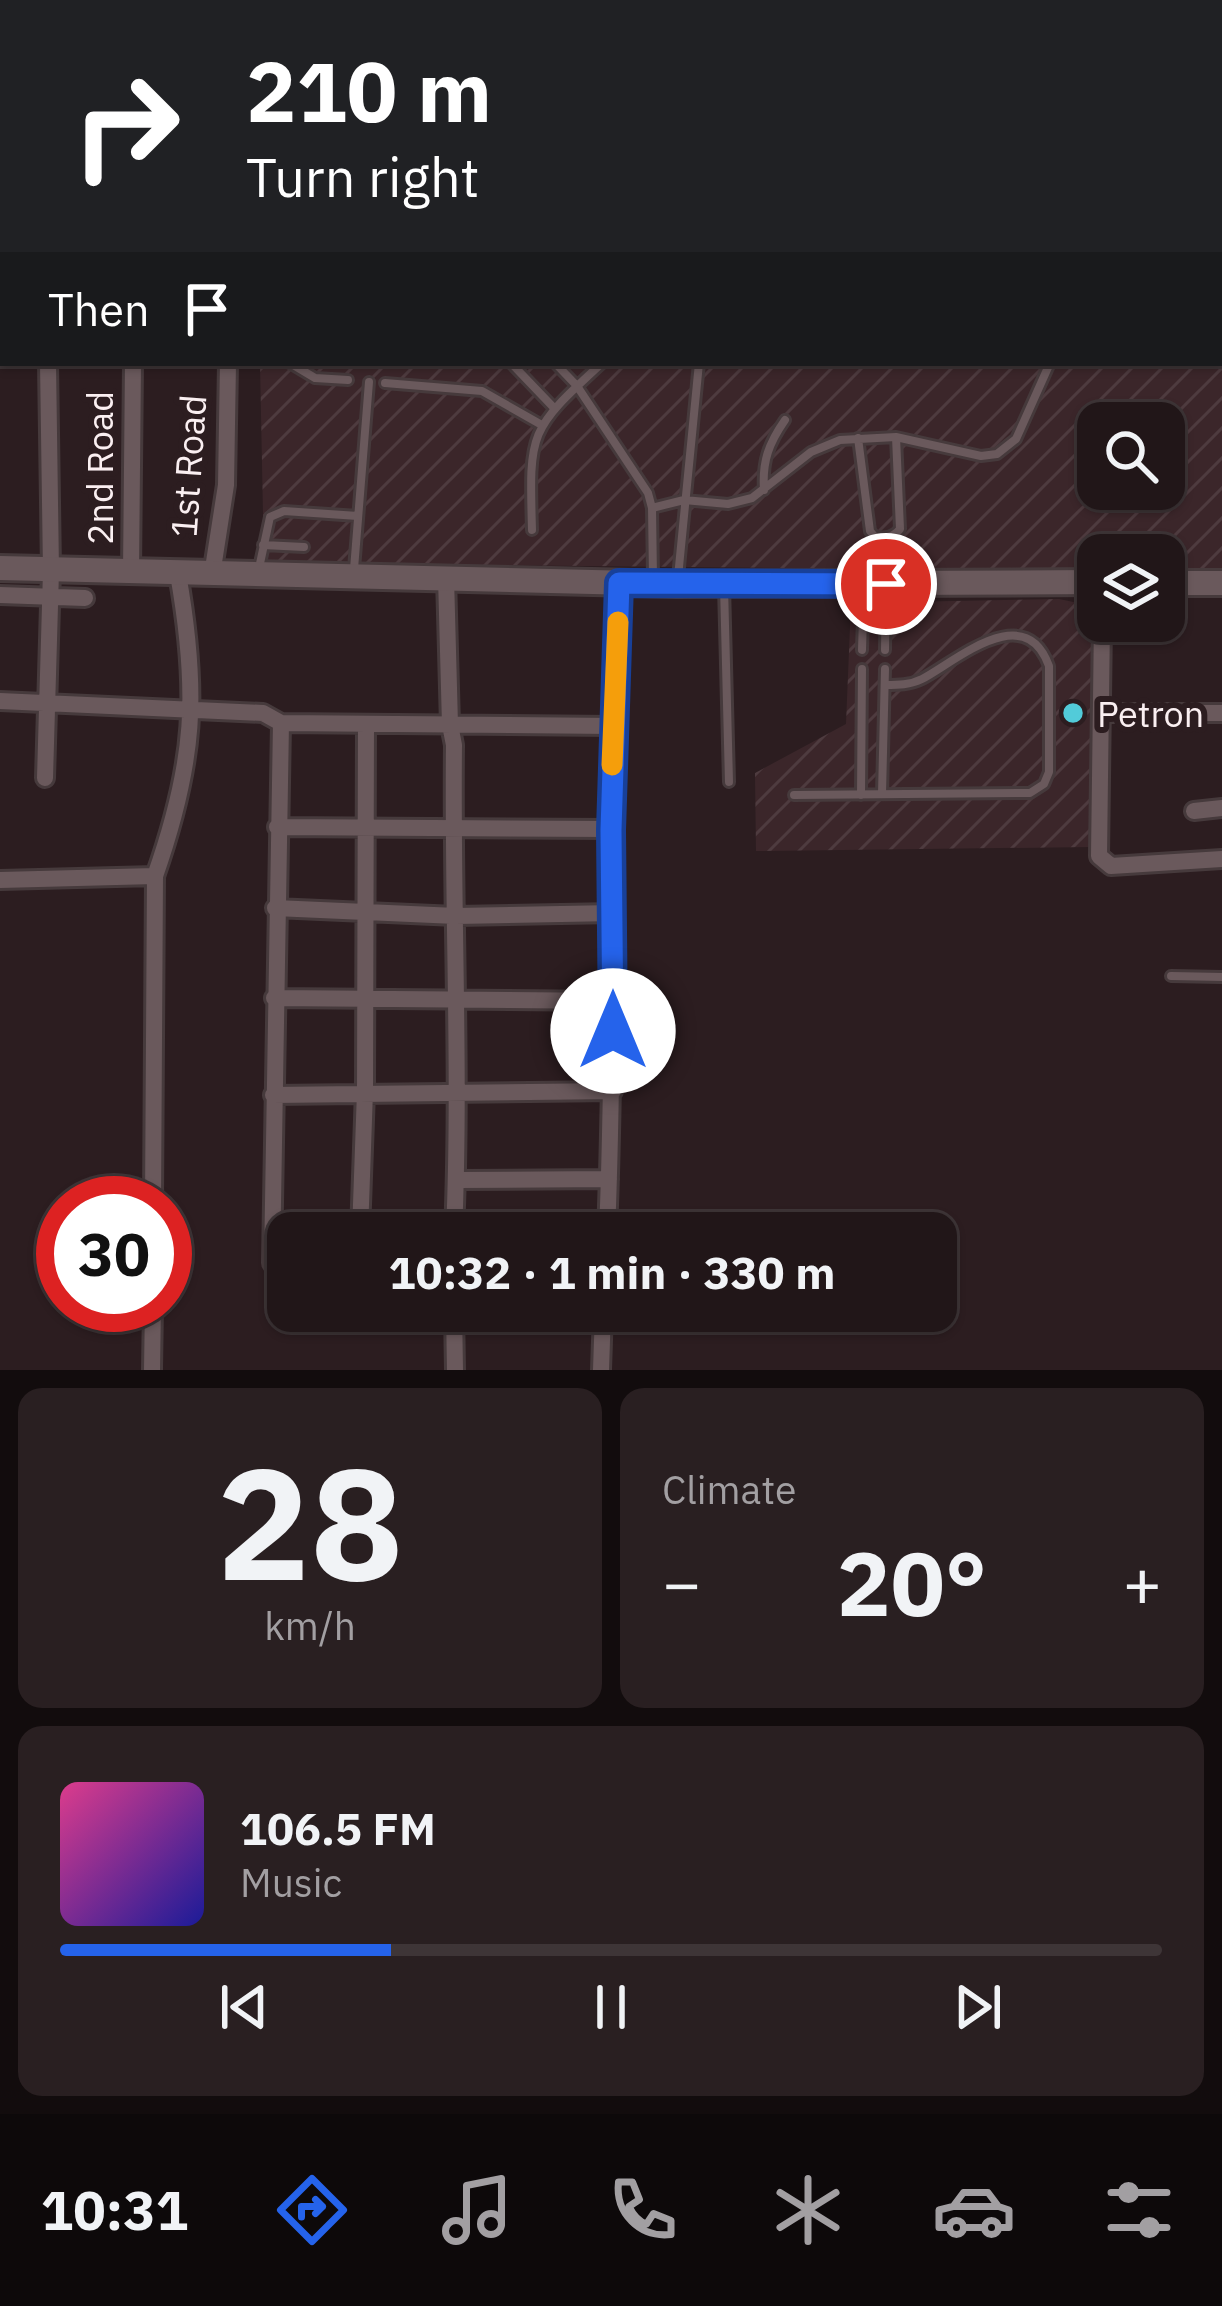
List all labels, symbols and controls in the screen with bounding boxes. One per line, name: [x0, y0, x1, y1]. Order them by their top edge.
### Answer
text: 210 m: [246, 36, 492, 145]
icon: right: [48, 48, 204, 204]
text: Turn right: [246, 142, 480, 212]
icon: arrive: [174, 276, 240, 342]
text: Then: [48, 280, 150, 338]
street label: 2nd Road: [76, 391, 123, 545]
street label: 1st Road: [160, 393, 216, 539]
map controls: [1077, 402, 1185, 642]
button: search: [1077, 402, 1185, 510]
pin: [835, 533, 937, 635]
button: layers: [1077, 534, 1185, 642]
icon: arrive: [853, 551, 919, 617]
place label: Petron: [1097, 690, 1204, 737]
marker: Petron: [1060, 700, 1086, 726]
position arrow: [550, 968, 676, 1094]
speed limit sign: 30: [36, 1176, 192, 1332]
text: 10:32 · 1 min · 330 m: [389, 1243, 835, 1301]
text: 28: [216, 1420, 404, 1623]
text: Climate: [662, 1464, 796, 1515]
text: 20°: [837, 1524, 987, 1641]
text: −: [662, 1539, 702, 1625]
text: +: [1122, 1539, 1162, 1625]
text: km/h: [264, 1600, 356, 1651]
text: 106.5 FM: [240, 1799, 436, 1857]
text: Music: [240, 1857, 342, 1908]
icon: previous: [211, 1974, 277, 2040]
icon: pause: [578, 1974, 644, 2040]
icon: next: [945, 1974, 1011, 2040]
icon: directions: [270, 2168, 354, 2252]
icon: music: [435, 2168, 519, 2252]
icon: phone: [601, 2168, 685, 2252]
icon: climate: [766, 2168, 850, 2252]
icon: car: [932, 2168, 1016, 2252]
icon: filters: [1097, 2168, 1181, 2252]
text: 10:31: [41, 2175, 188, 2245]

